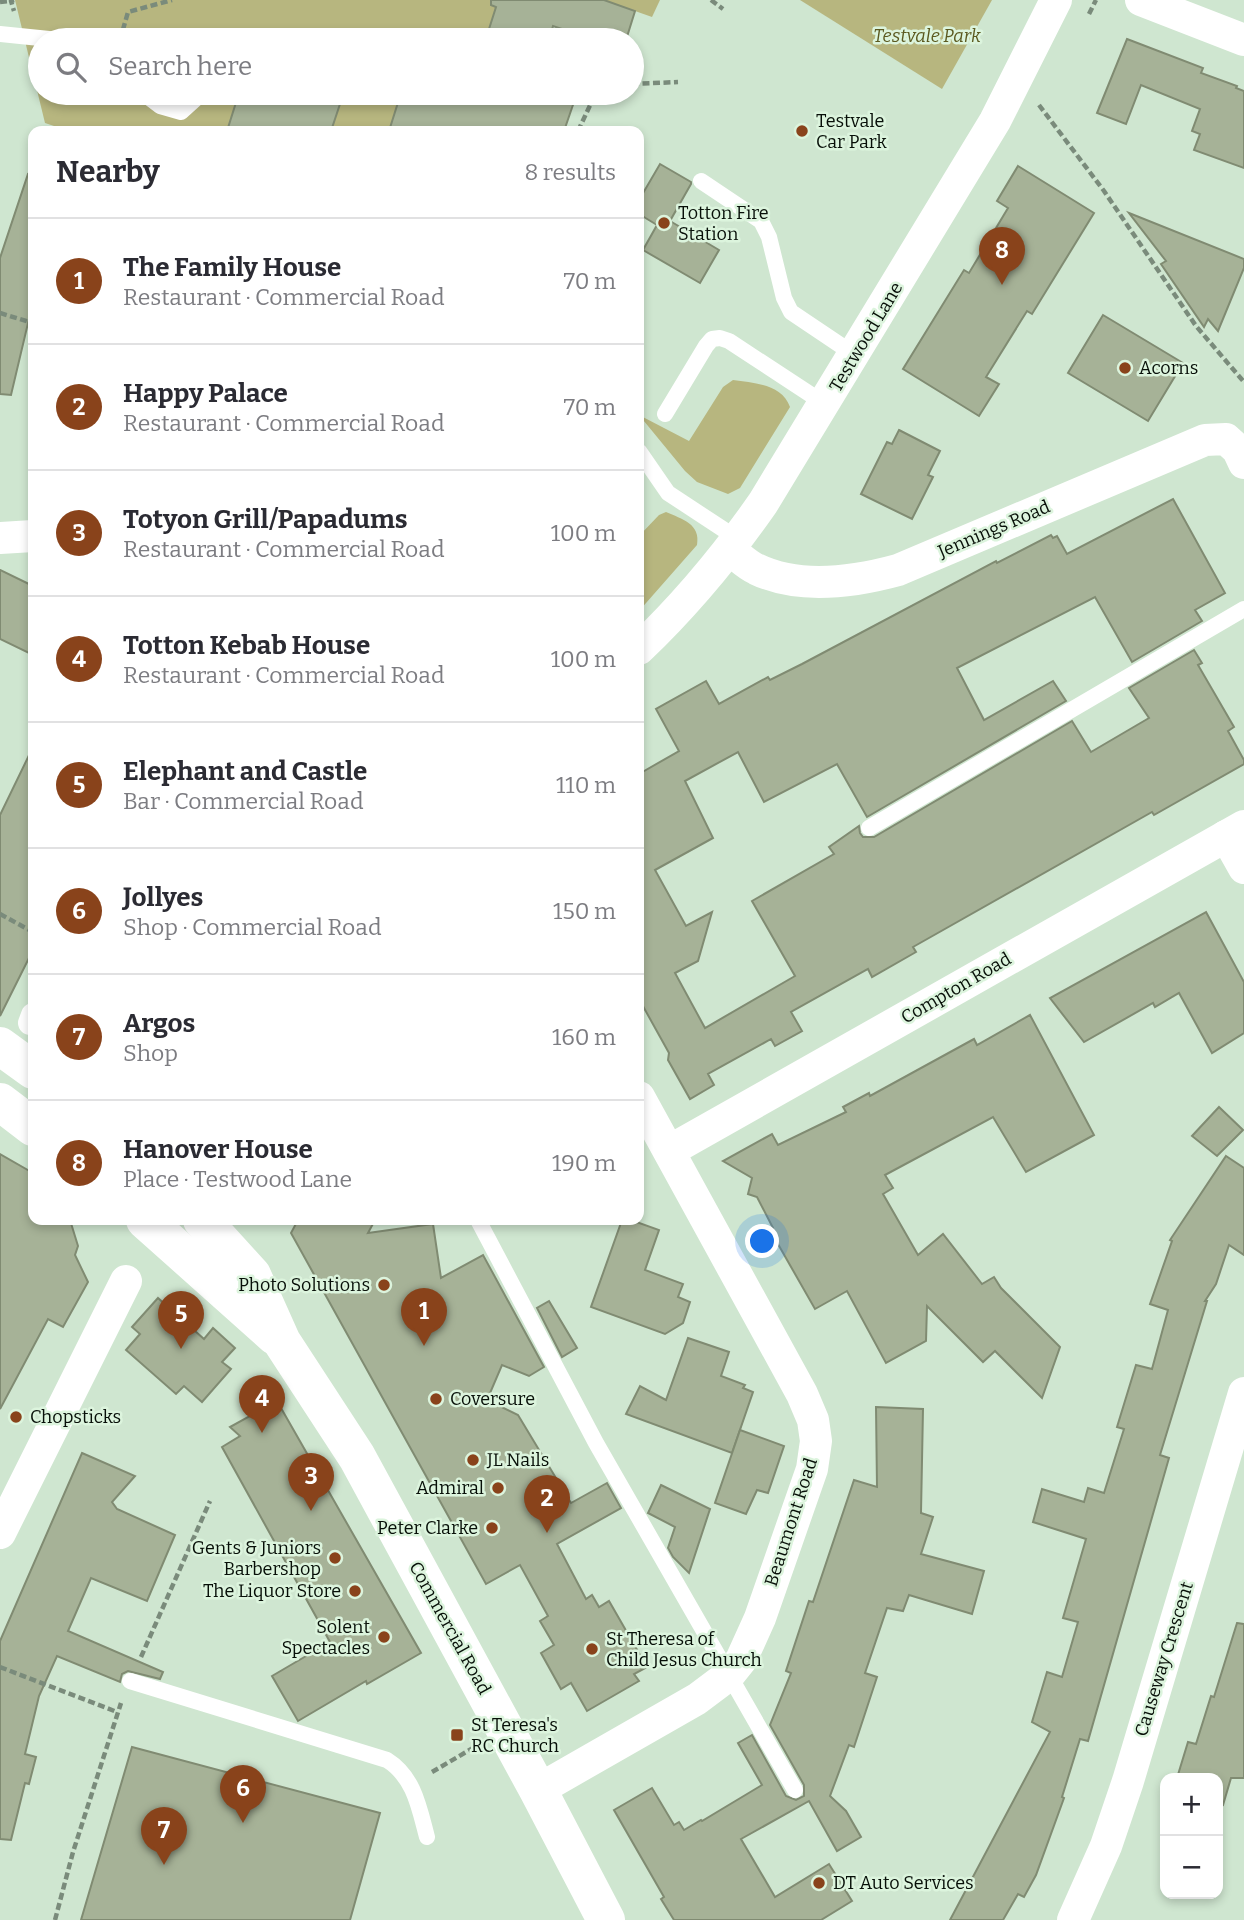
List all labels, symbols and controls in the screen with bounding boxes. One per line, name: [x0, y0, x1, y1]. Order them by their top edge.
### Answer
park label: Testvale Park: [873, 25, 981, 47]
search box: [28, 28, 644, 105]
icon: search: [52, 48, 90, 86]
text: Search here: [108, 51, 252, 82]
place label: Testvale Car Park: [816, 110, 887, 153]
marker: Testvale Car Park: [794, 123, 810, 139]
text: Nearby: [56, 154, 160, 190]
text: 8 results: [524, 158, 616, 186]
place label: Totton Fire Station: [678, 202, 769, 245]
marker: Totton Fire Station: [656, 215, 672, 231]
pin: 8: [979, 227, 1025, 285]
text: The Family House: [123, 252, 341, 283]
text: 1: [74, 267, 84, 295]
text: 70 m: [564, 267, 616, 295]
street label: Testwood Lane: [825, 278, 907, 396]
text: Restaurant · Commercial Road: [123, 283, 445, 311]
place label: Acorns: [1139, 357, 1198, 379]
marker: Acorns: [1117, 360, 1133, 376]
text: Happy Palace: [123, 378, 288, 409]
text: 2: [73, 393, 85, 421]
text: 70 m: [564, 393, 616, 421]
text: Restaurant · Commercial Road: [123, 409, 445, 437]
street label: Jennings Road: [934, 495, 1054, 563]
text: Totyon Grill/Papadums: [123, 504, 408, 535]
text: 3: [72, 519, 86, 547]
text: 100 m: [551, 519, 616, 547]
text: Restaurant · Commercial Road: [123, 535, 445, 563]
text: Totton Kebab House: [123, 630, 370, 661]
text: 4: [72, 645, 86, 673]
text: 100 m: [551, 645, 616, 673]
text: Restaurant · Commercial Road: [123, 661, 445, 689]
text: Elephant and Castle: [123, 756, 367, 787]
text: 5: [73, 771, 85, 799]
text: 110 m: [556, 771, 616, 799]
text: Bar · Commercial Road: [123, 787, 364, 815]
text: Jollyes: [123, 882, 203, 913]
text: 6: [72, 897, 86, 925]
text: 150 m: [553, 897, 616, 925]
text: Shop · Commercial Road: [123, 913, 382, 941]
street label: Compton Road: [897, 947, 1015, 1028]
text: Argos: [123, 1008, 195, 1039]
text: 7: [73, 1023, 85, 1051]
text: 160 m: [552, 1023, 616, 1051]
text: Shop: [123, 1039, 178, 1067]
text: Hanover House: [123, 1134, 313, 1165]
text: 8: [72, 1149, 86, 1177]
text: 190 m: [552, 1149, 616, 1177]
text: Place · Testwood Lane: [123, 1165, 352, 1193]
your location: [745, 1224, 779, 1258]
place label: Photo Solutions: [238, 1274, 370, 1296]
marker: Photo Solutions: [376, 1277, 392, 1293]
pin: 1: [401, 1288, 447, 1346]
pin: 5: [158, 1291, 204, 1349]
pin: 4: [239, 1375, 285, 1433]
place label: Coversure: [450, 1388, 535, 1410]
marker: Coversure: [428, 1391, 444, 1407]
place label: Chopsticks: [30, 1406, 121, 1428]
marker: Chopsticks: [8, 1409, 24, 1425]
place label: JL Nails: [486, 1449, 549, 1471]
marker: JL Nails: [465, 1452, 481, 1468]
pin: 3: [288, 1453, 334, 1511]
street label: Beaumont Road: [760, 1455, 822, 1589]
pin: 2: [524, 1475, 570, 1533]
place label: Admiral: [416, 1477, 484, 1499]
marker: Admiral: [490, 1480, 506, 1496]
place label: Peter Clarke: [377, 1517, 478, 1539]
marker: Peter Clarke: [484, 1520, 500, 1536]
place label: Gents & Juniors Barbershop: [192, 1537, 321, 1580]
marker: Gents & Juniors Barbershop: [327, 1550, 343, 1566]
street label: Commercial Road: [404, 1558, 496, 1698]
street label: Causeway Crescent: [1130, 1579, 1198, 1739]
place label: The Liquor Store: [203, 1580, 341, 1602]
marker: The Liquor Store: [347, 1583, 363, 1599]
place label: Solent Spectacles: [281, 1616, 370, 1659]
place label: St Theresa of Child Jesus Church: [606, 1628, 762, 1671]
marker: Solent Spectacles: [376, 1629, 392, 1645]
marker: St Theresa of Child Jesus Church: [584, 1641, 600, 1657]
place label: St Teresa's RC Church: [471, 1714, 559, 1757]
marker: St Teresa's RC Church: [449, 1727, 465, 1743]
pin: 6: [220, 1765, 266, 1823]
map controls: [1160, 1773, 1223, 1899]
button: +: [1160, 1773, 1223, 1836]
pin: 7: [141, 1807, 187, 1865]
button: −: [1160, 1836, 1223, 1899]
place label: DT Auto Services: [833, 1872, 974, 1894]
marker: DT Auto Services: [811, 1875, 827, 1891]

